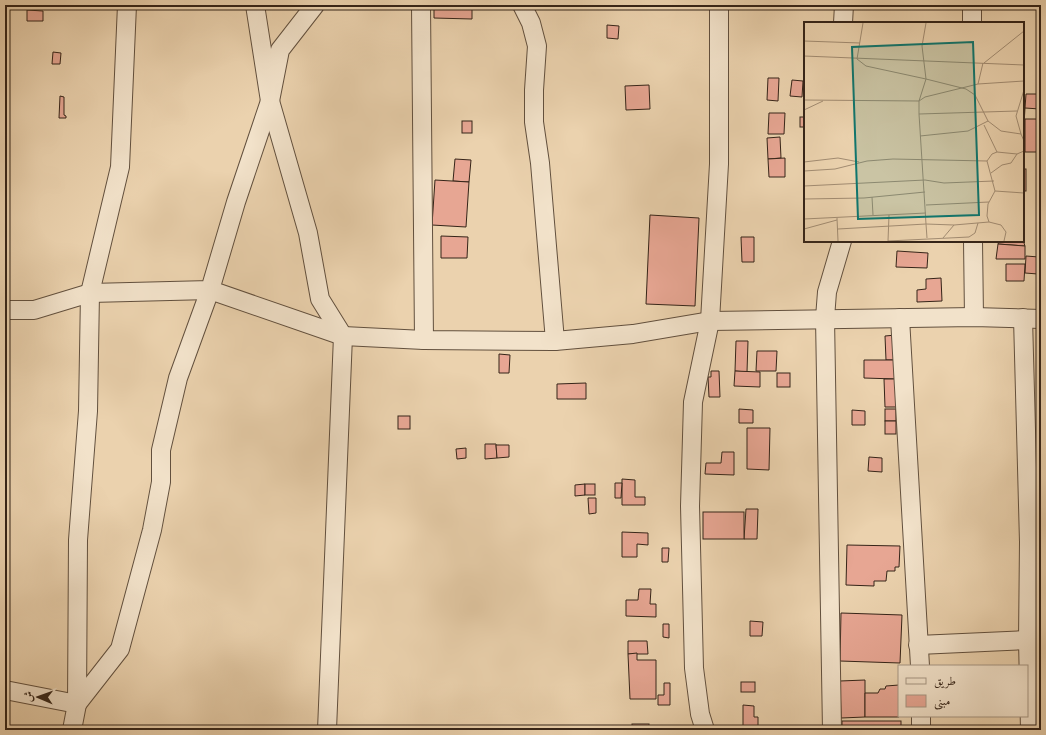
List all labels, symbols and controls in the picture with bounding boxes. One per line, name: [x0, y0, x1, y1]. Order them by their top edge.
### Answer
inset map: [804, 22, 1024, 242]
legend: [898, 665, 1028, 717]
text: طريق: [934, 673, 956, 689]
north arrow: [18, 677, 58, 717]
text: ش: [21, 691, 36, 702]
text: مبنى: [934, 693, 950, 710]

